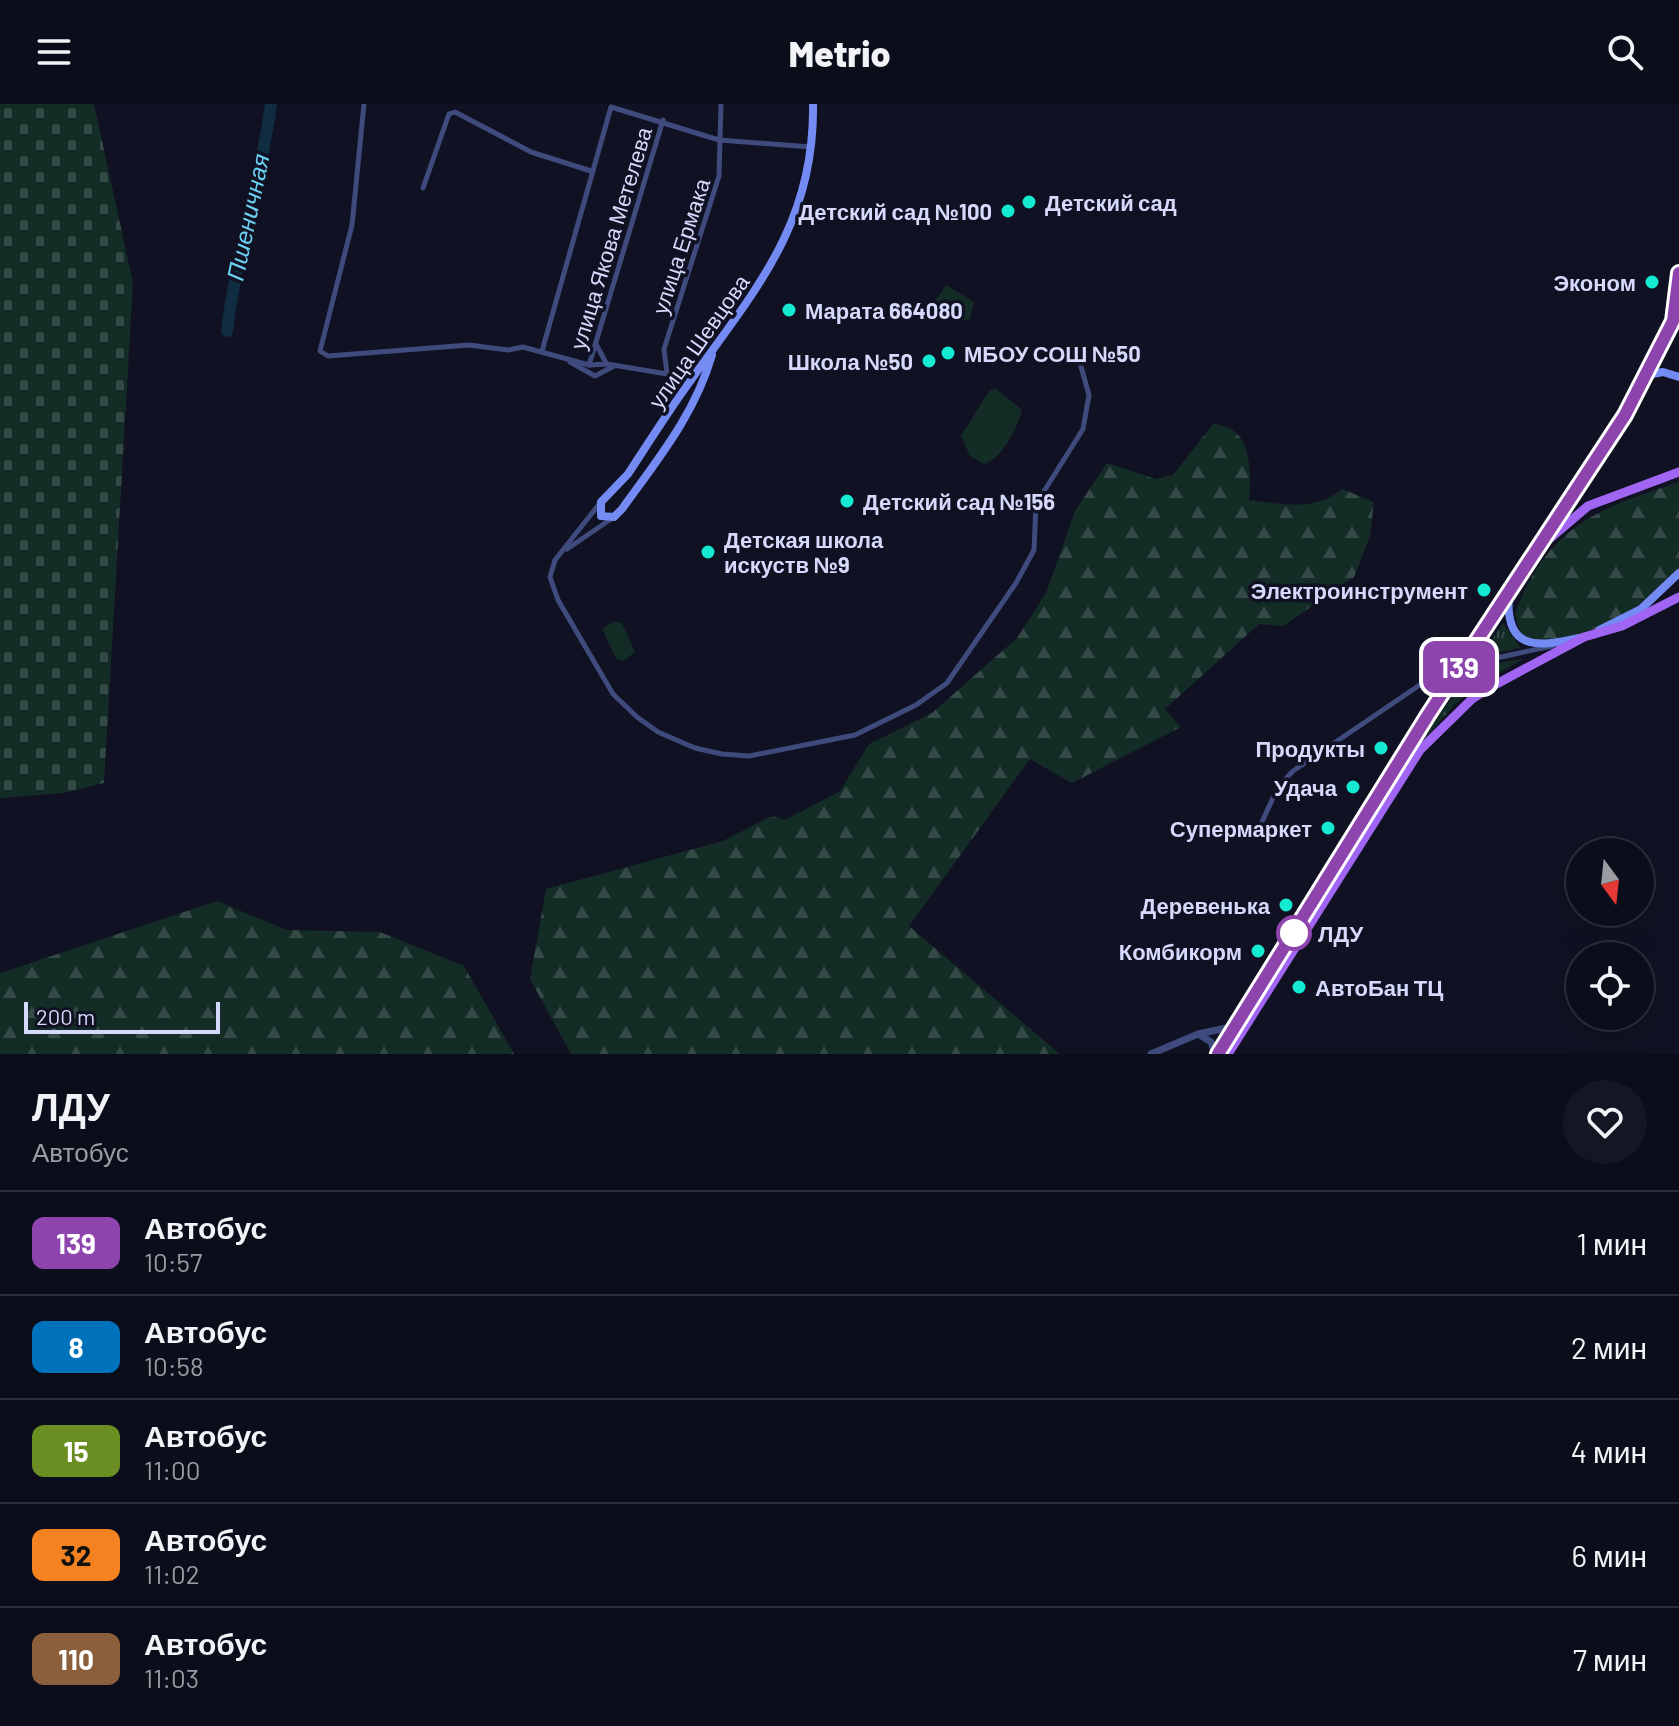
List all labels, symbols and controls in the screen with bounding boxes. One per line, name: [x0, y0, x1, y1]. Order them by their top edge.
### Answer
icon: menu: [32, 30, 76, 74]
icon: search: [1603, 30, 1647, 74]
text: Metrio: [788, 31, 891, 74]
street label: улица Якова Метелева: [564, 123, 657, 353]
water label: Пшеничная: [219, 151, 275, 283]
street label: улица Ермака: [646, 174, 715, 318]
place label: Детский сад: [1045, 189, 1177, 216]
marker: Детский сад: [1020, 193, 1038, 211]
place label: Детский сад №100: [798, 198, 992, 225]
marker: Детский сад №100: [999, 202, 1017, 220]
street label: улица Шевцова: [642, 269, 755, 413]
place label: Эконом: [1553, 269, 1636, 295]
marker: Эконом: [1643, 273, 1661, 291]
place label: Марата 664080: [805, 297, 963, 324]
marker: Марата 664080: [780, 301, 798, 319]
place label: МБОУ СОШ №50: [964, 340, 1141, 366]
marker: МБОУ СОШ №50: [939, 344, 957, 362]
place label: Школа №50: [788, 348, 913, 374]
marker: Школа №50: [920, 352, 938, 370]
place label: Детский сад №156: [863, 488, 1055, 515]
marker: Детский сад №156: [838, 492, 856, 510]
place label: Детская школа искуств №9: [724, 526, 884, 578]
marker: Детская школа искуств №9: [699, 543, 717, 561]
place label: Электроинструмент: [1251, 577, 1468, 604]
marker: Электроинструмент: [1475, 581, 1493, 599]
line badge: 139: [1413, 641, 1505, 693]
text: 139: [1439, 650, 1479, 684]
place label: Продукты: [1256, 735, 1365, 762]
marker: Продукты: [1372, 739, 1390, 757]
place label: Удача: [1274, 774, 1338, 801]
marker: Удача: [1344, 778, 1362, 796]
place label: Супермаркет: [1170, 815, 1312, 842]
marker: Супермаркет: [1319, 819, 1337, 837]
north arrow: [1566, 838, 1654, 926]
map controls: [1566, 838, 1654, 1030]
place label: Деревенька: [1141, 892, 1271, 919]
marker: Деревенька: [1277, 896, 1295, 914]
marker: ЛДУ: [1277, 916, 1311, 950]
place label: ЛДУ: [1318, 920, 1363, 947]
place label: Комбикорм: [1119, 938, 1242, 965]
marker: Комбикорм: [1249, 942, 1267, 960]
button: locate: [1566, 942, 1654, 1030]
place label: АвтоБан ТЦ: [1315, 974, 1443, 1001]
marker: АвтоБан ТЦ: [1290, 978, 1308, 996]
scale bar: [24, 998, 220, 1034]
text: 200 m: [36, 1003, 95, 1029]
button: heart: [1563, 1080, 1647, 1164]
text: ЛДУ: [32, 1083, 110, 1129]
text: Автобус: [32, 1136, 129, 1167]
text: Автобус: [144, 1209, 267, 1245]
text: 1 мин: [1577, 1225, 1647, 1261]
text: 139: [56, 1226, 96, 1260]
text: 10:57: [144, 1246, 202, 1277]
text: Автобус: [144, 1313, 267, 1349]
text: 2 мин: [1571, 1329, 1647, 1365]
text: 8: [68, 1330, 84, 1364]
text: 10:58: [144, 1350, 204, 1381]
text: Автобус: [144, 1417, 267, 1453]
text: 4 мин: [1571, 1433, 1647, 1469]
text: 15: [63, 1434, 89, 1468]
text: 11:00: [144, 1454, 200, 1485]
text: Автобус: [144, 1521, 267, 1557]
text: 6 мин: [1572, 1537, 1647, 1573]
text: 32: [61, 1538, 91, 1572]
text: 11:02: [144, 1558, 200, 1589]
text: Автобус: [144, 1625, 267, 1661]
text: 7 мин: [1573, 1641, 1647, 1677]
text: 110: [58, 1642, 94, 1676]
text: 11:03: [144, 1662, 199, 1693]

